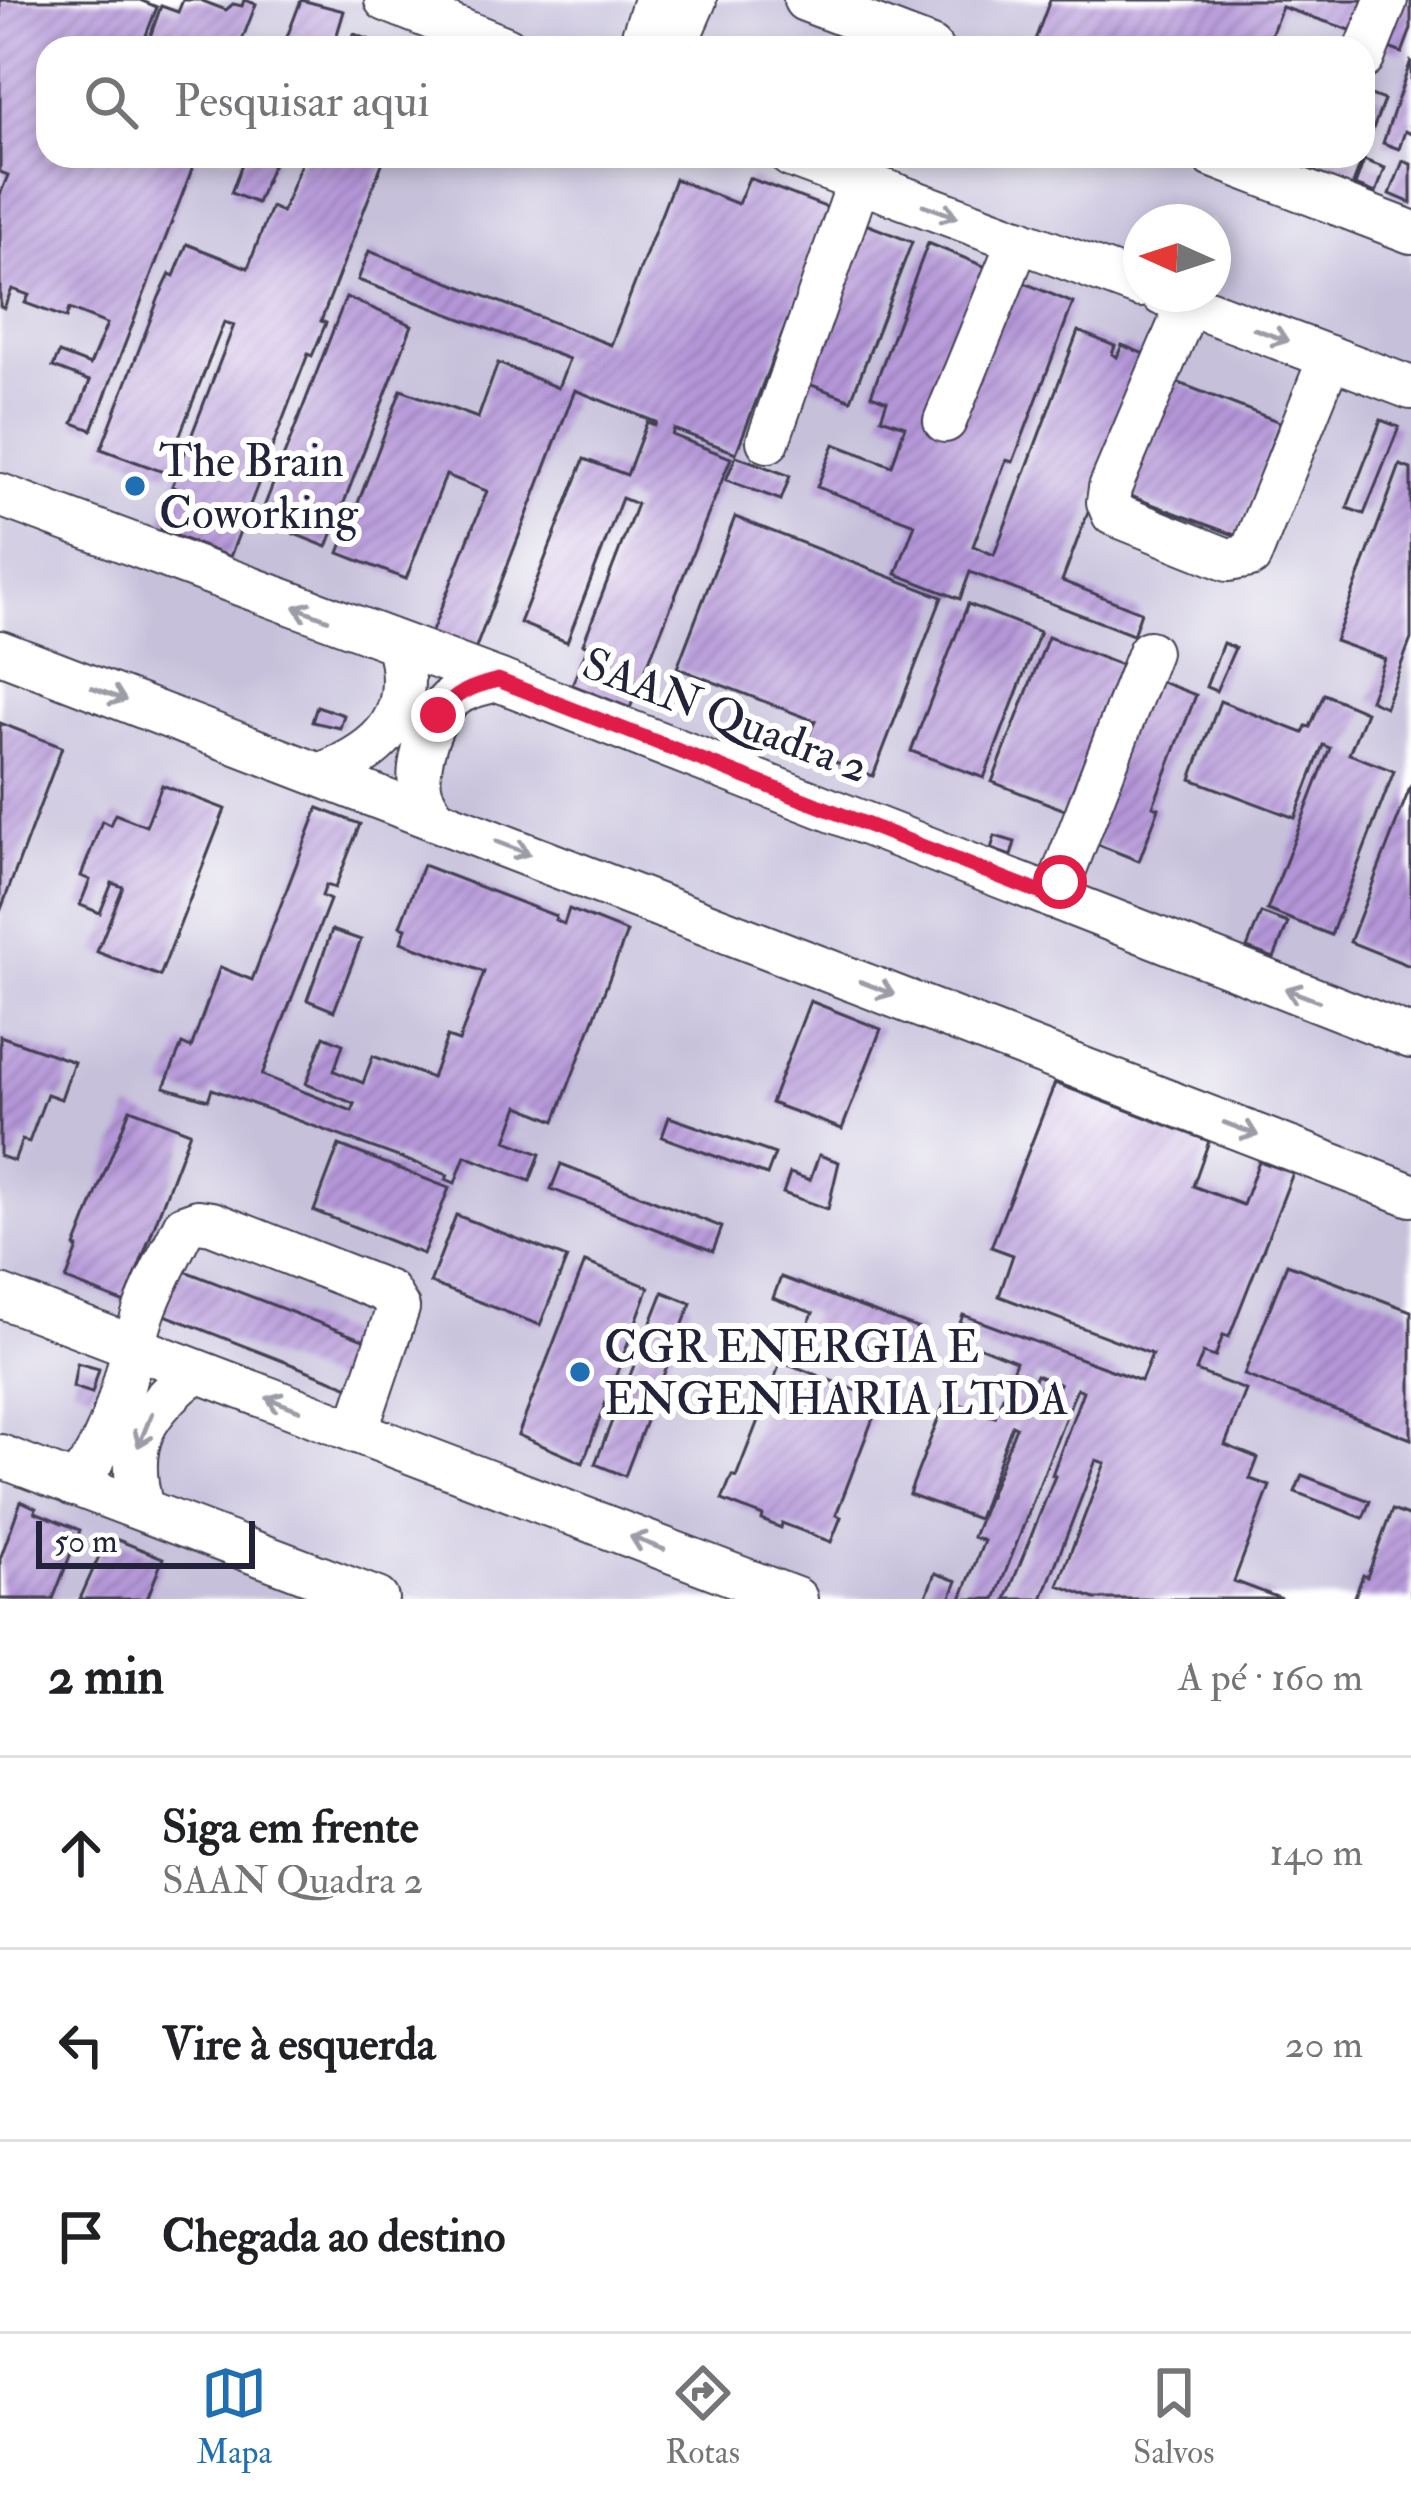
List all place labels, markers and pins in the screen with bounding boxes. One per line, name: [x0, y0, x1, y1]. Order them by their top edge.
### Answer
place label: The Brain Coworking: [159, 434, 359, 542]
marker: The Brain Coworking: [122, 473, 148, 499]
place label: CGR ENERGIA E ENGENHARIA LTDA: [604, 1320, 1068, 1428]
marker: CGR ENERGIA E ENGENHARIA LTDA: [567, 1359, 593, 1385]

